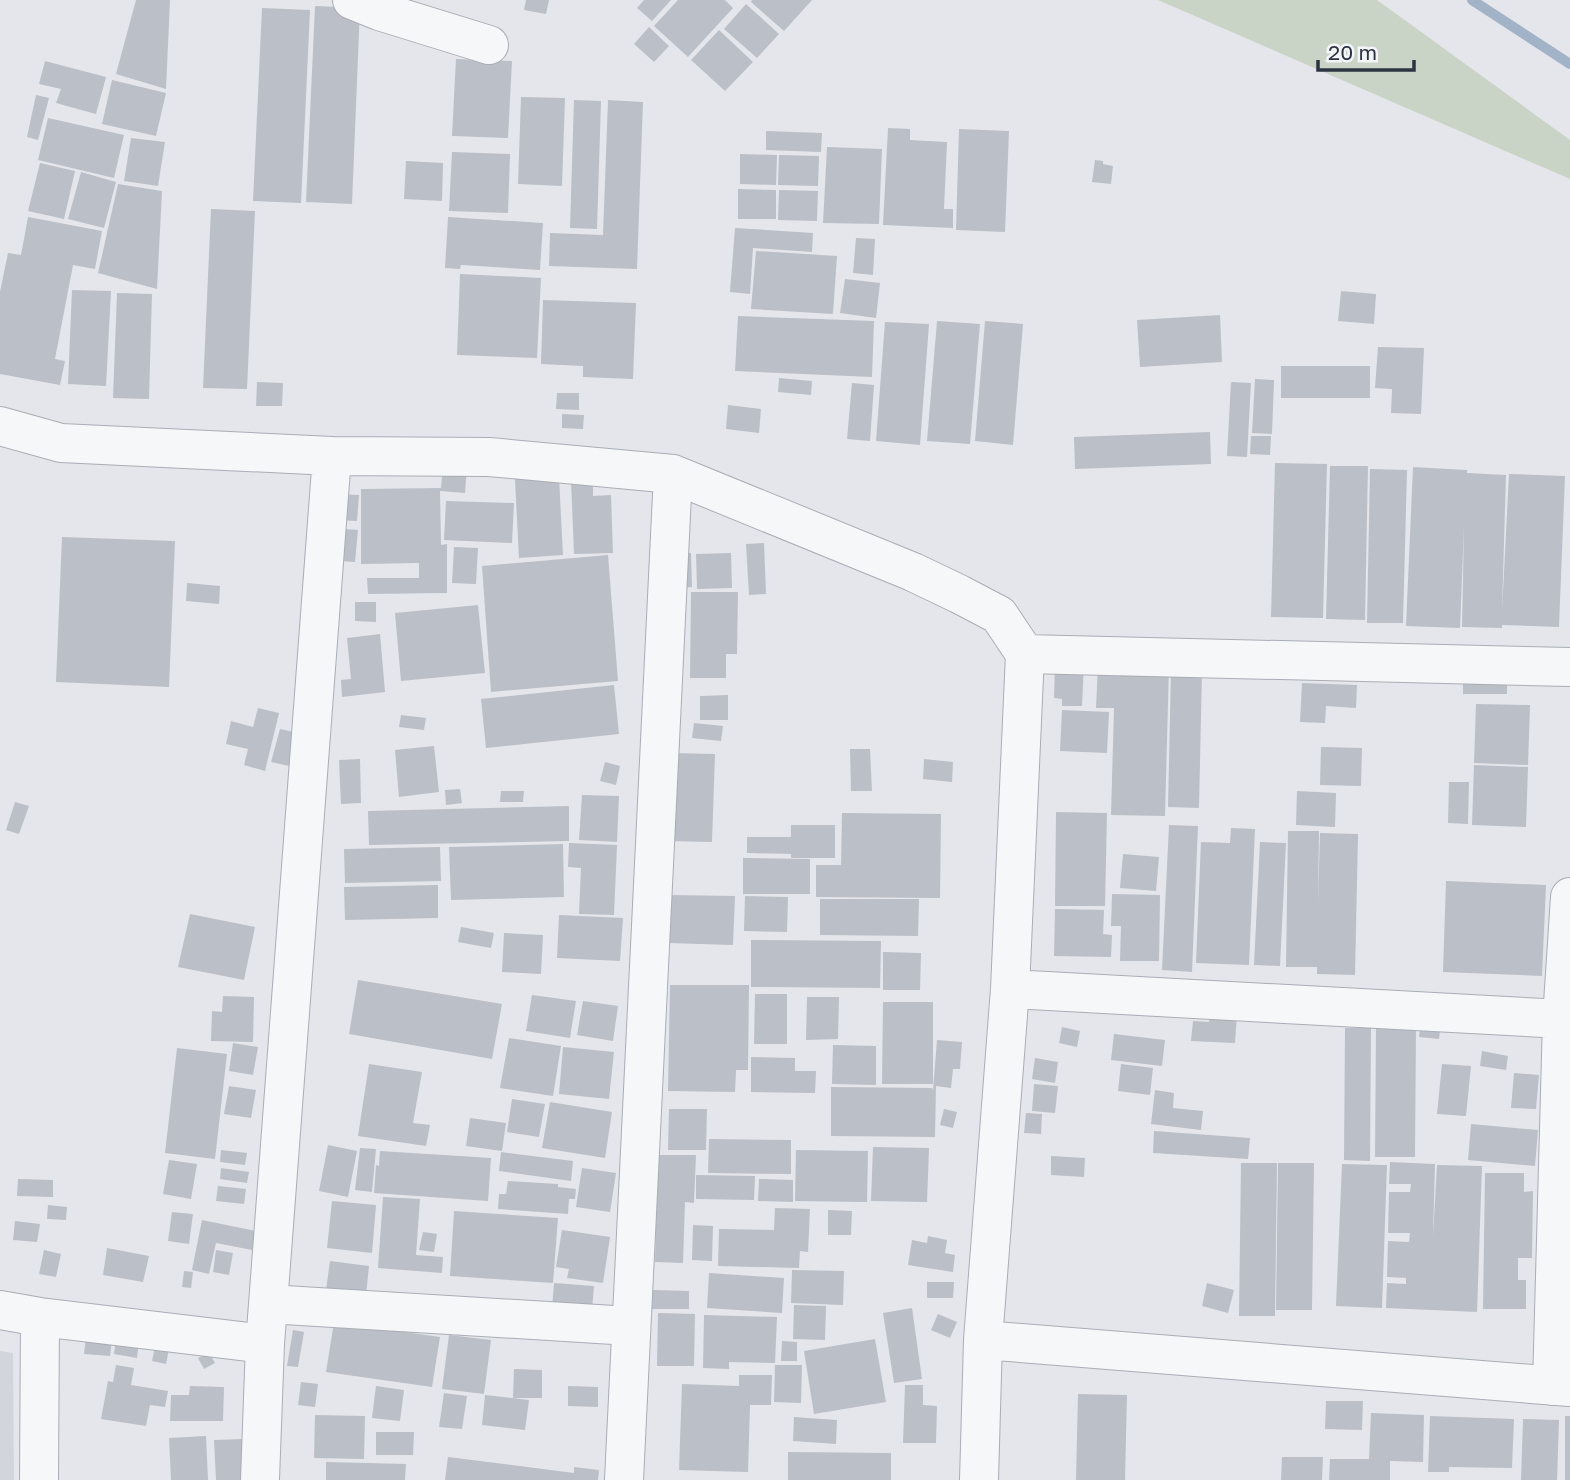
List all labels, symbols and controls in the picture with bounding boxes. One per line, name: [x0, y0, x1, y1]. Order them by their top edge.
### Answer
scale bar: [1318, 28, 1414, 72]
text: 20 m: [1328, 39, 1377, 65]

